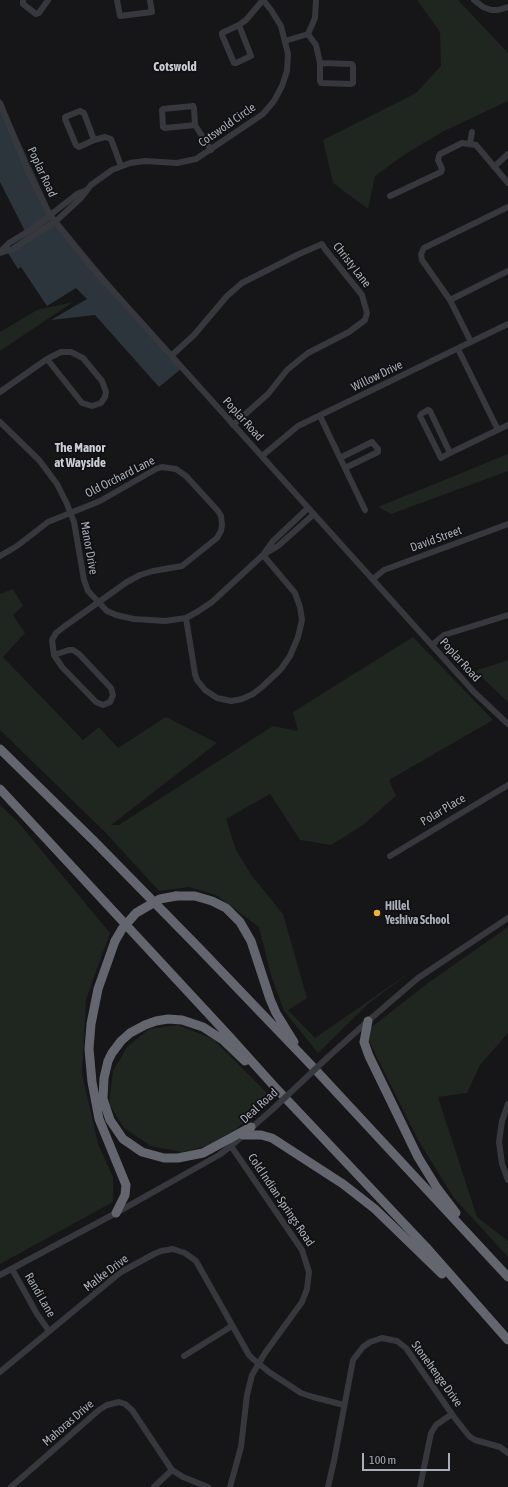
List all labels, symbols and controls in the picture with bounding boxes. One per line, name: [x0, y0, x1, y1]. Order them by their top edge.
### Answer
district label: Cotswold: [153, 59, 197, 75]
street label: Cotswold Circle: [196, 100, 258, 150]
street label: Poplar Road: [24, 145, 60, 199]
street label: Christy Lane: [330, 240, 374, 290]
street label: Willow Drive: [349, 357, 405, 395]
street label: Poplar Road: [220, 394, 266, 444]
district label: The Manor at Wayside: [54, 440, 106, 471]
street label: Old Orchard Lane: [83, 453, 157, 501]
street label: Manor Drive: [77, 520, 101, 576]
street label: David Street: [408, 523, 464, 555]
street label: Poplar Road: [437, 635, 483, 685]
street label: Polar Place: [418, 791, 468, 829]
place label: Hillel Yeshiva School: [385, 899, 450, 927]
marker: Hillel Yeshiva School: [372, 908, 382, 918]
street label: Deal Road: [237, 1085, 281, 1127]
street label: Cold Indian Springs Road: [245, 1151, 317, 1249]
street label: Malke Drive: [81, 1252, 131, 1294]
street label: Randi Lane: [22, 1270, 58, 1320]
street label: Stonehenge Drive: [408, 1338, 466, 1410]
street label: Mahoras Drive: [39, 1397, 97, 1449]
scale bar: [364, 1445, 452, 1471]
text: 100 m: [369, 1453, 396, 1467]

